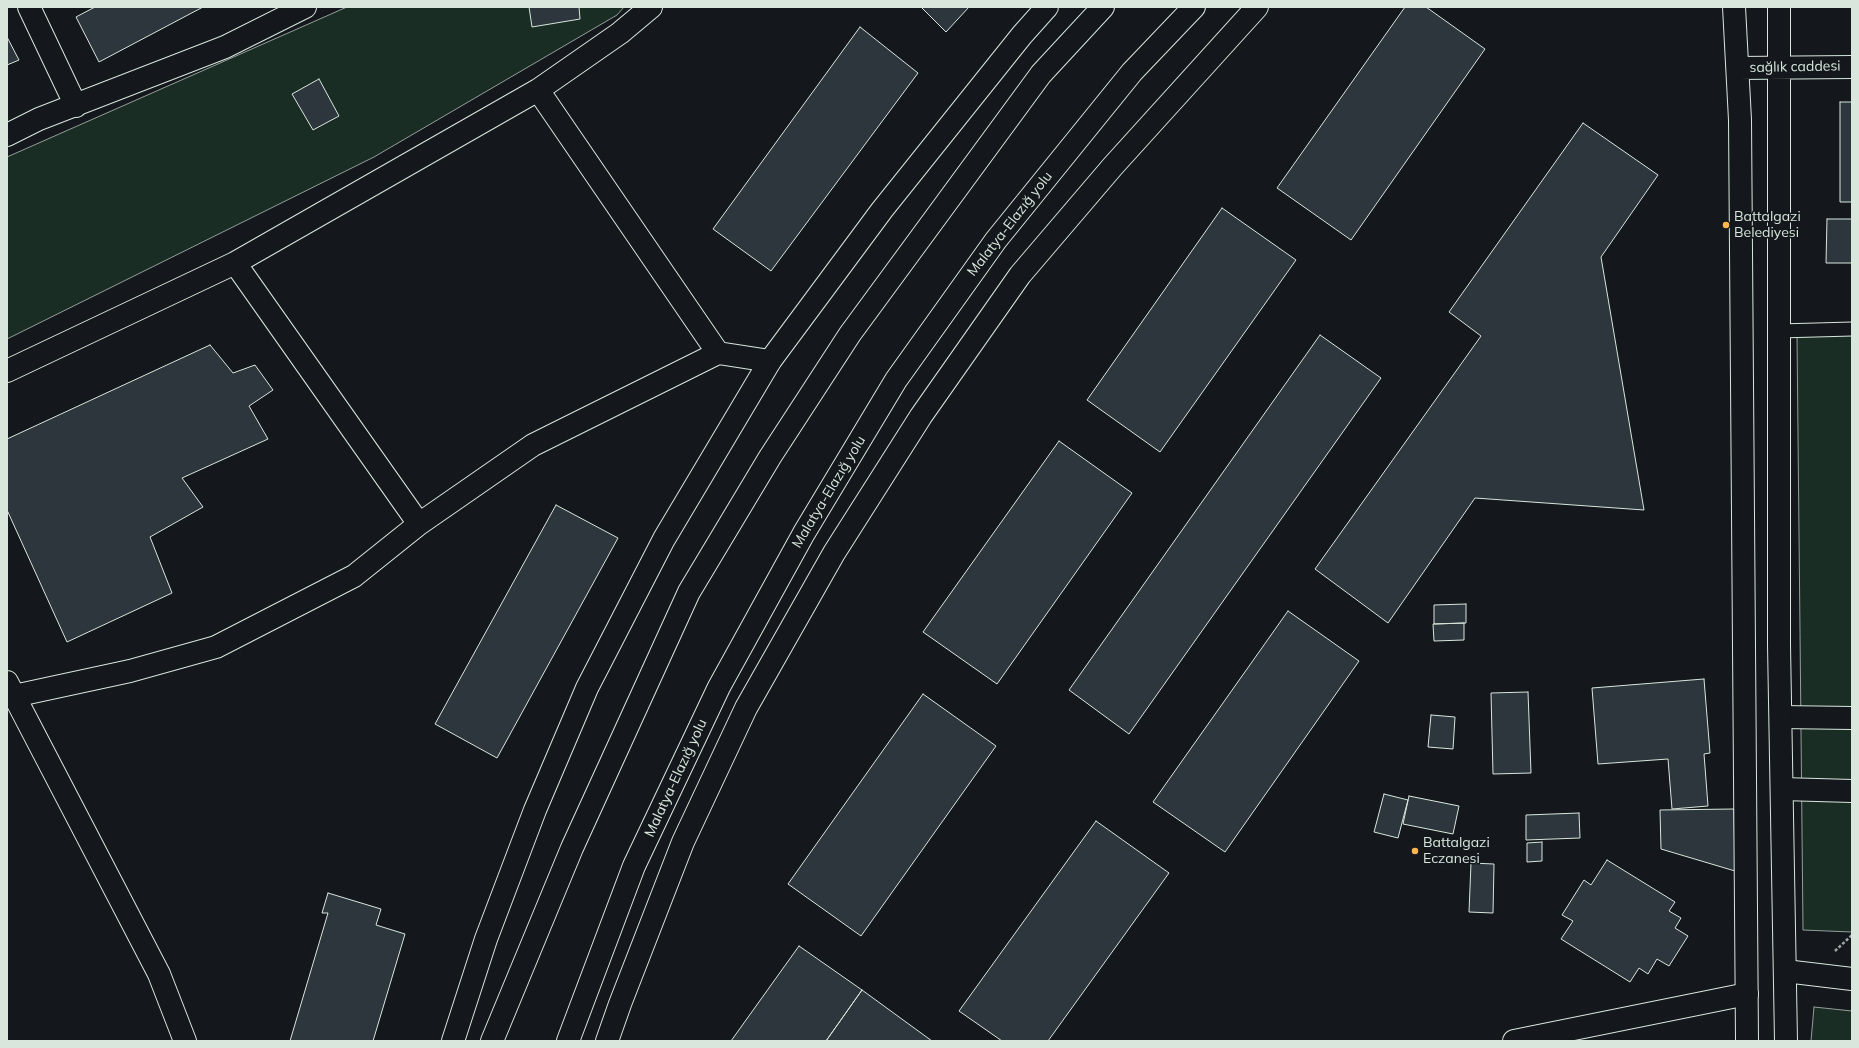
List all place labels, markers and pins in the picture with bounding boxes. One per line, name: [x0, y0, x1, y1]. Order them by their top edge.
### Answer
place label: Battalgazi Belediyesi: [1734, 209, 1801, 242]
marker: Battalgazi Belediyesi: [1721, 220, 1731, 230]
place label: Battalgazi Eczanesi: [1423, 835, 1490, 868]
marker: Battalgazi Eczanesi: [1410, 846, 1420, 856]

